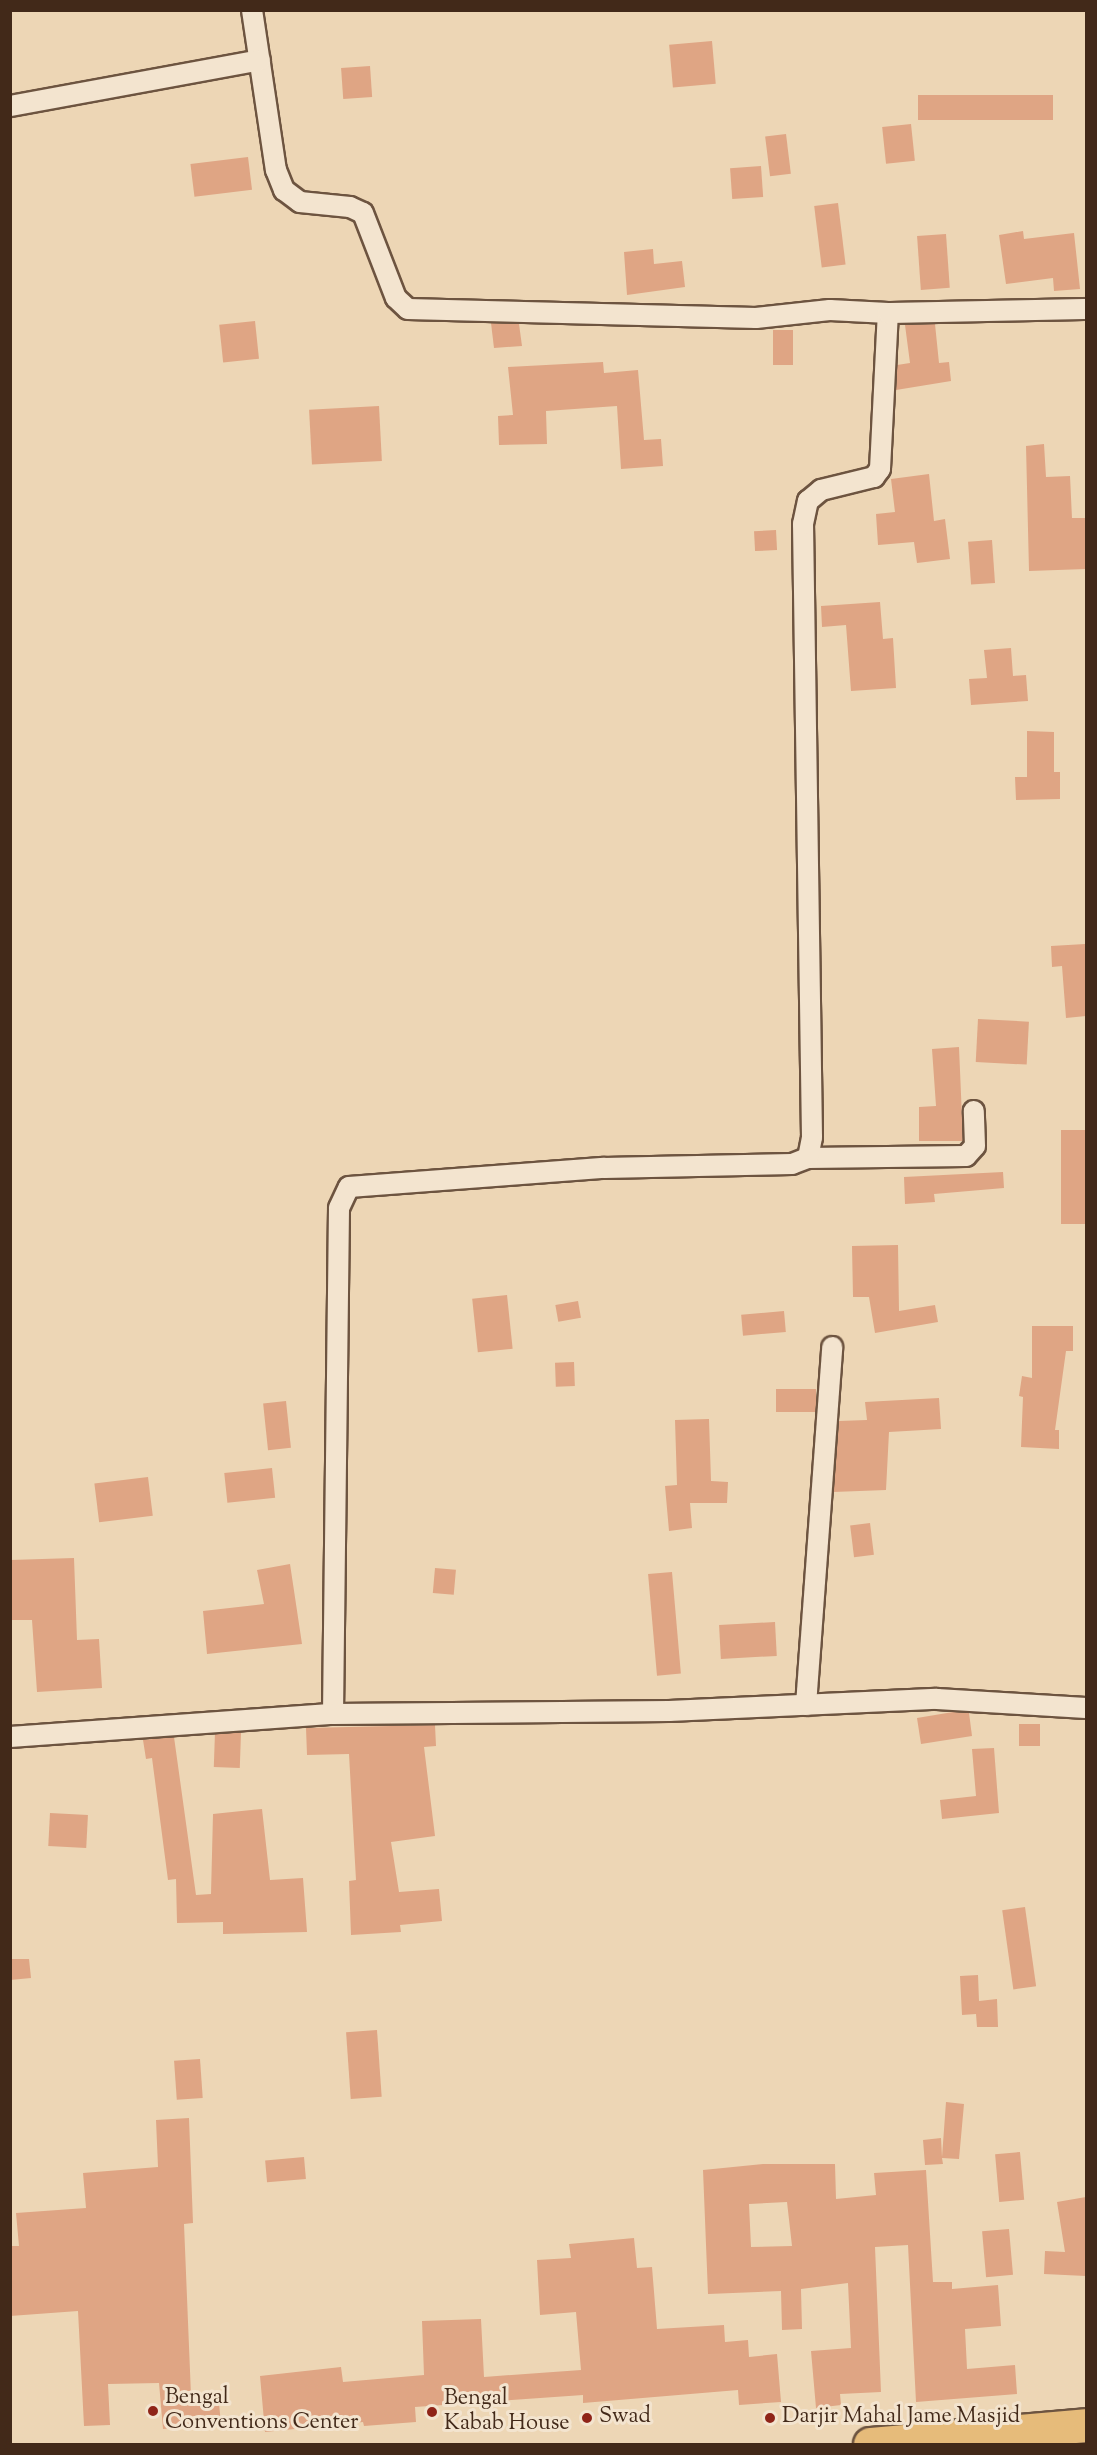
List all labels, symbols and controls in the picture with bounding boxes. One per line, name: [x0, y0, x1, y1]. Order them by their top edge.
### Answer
place label: Bengal Conventions Center: [165, 2385, 359, 2436]
place label: Bengal Kabab House: [444, 2386, 570, 2438]
marker: Bengal Conventions Center: [146, 2404, 160, 2418]
marker: Bengal Kabab House: [425, 2405, 439, 2419]
place label: Swad: [599, 2405, 651, 2431]
place label: Darjir Mahal Jame Masjid: [782, 2405, 1020, 2431]
marker: Swad: [580, 2411, 594, 2425]
marker: Darjir Mahal Jame Masjid: [763, 2411, 777, 2425]

